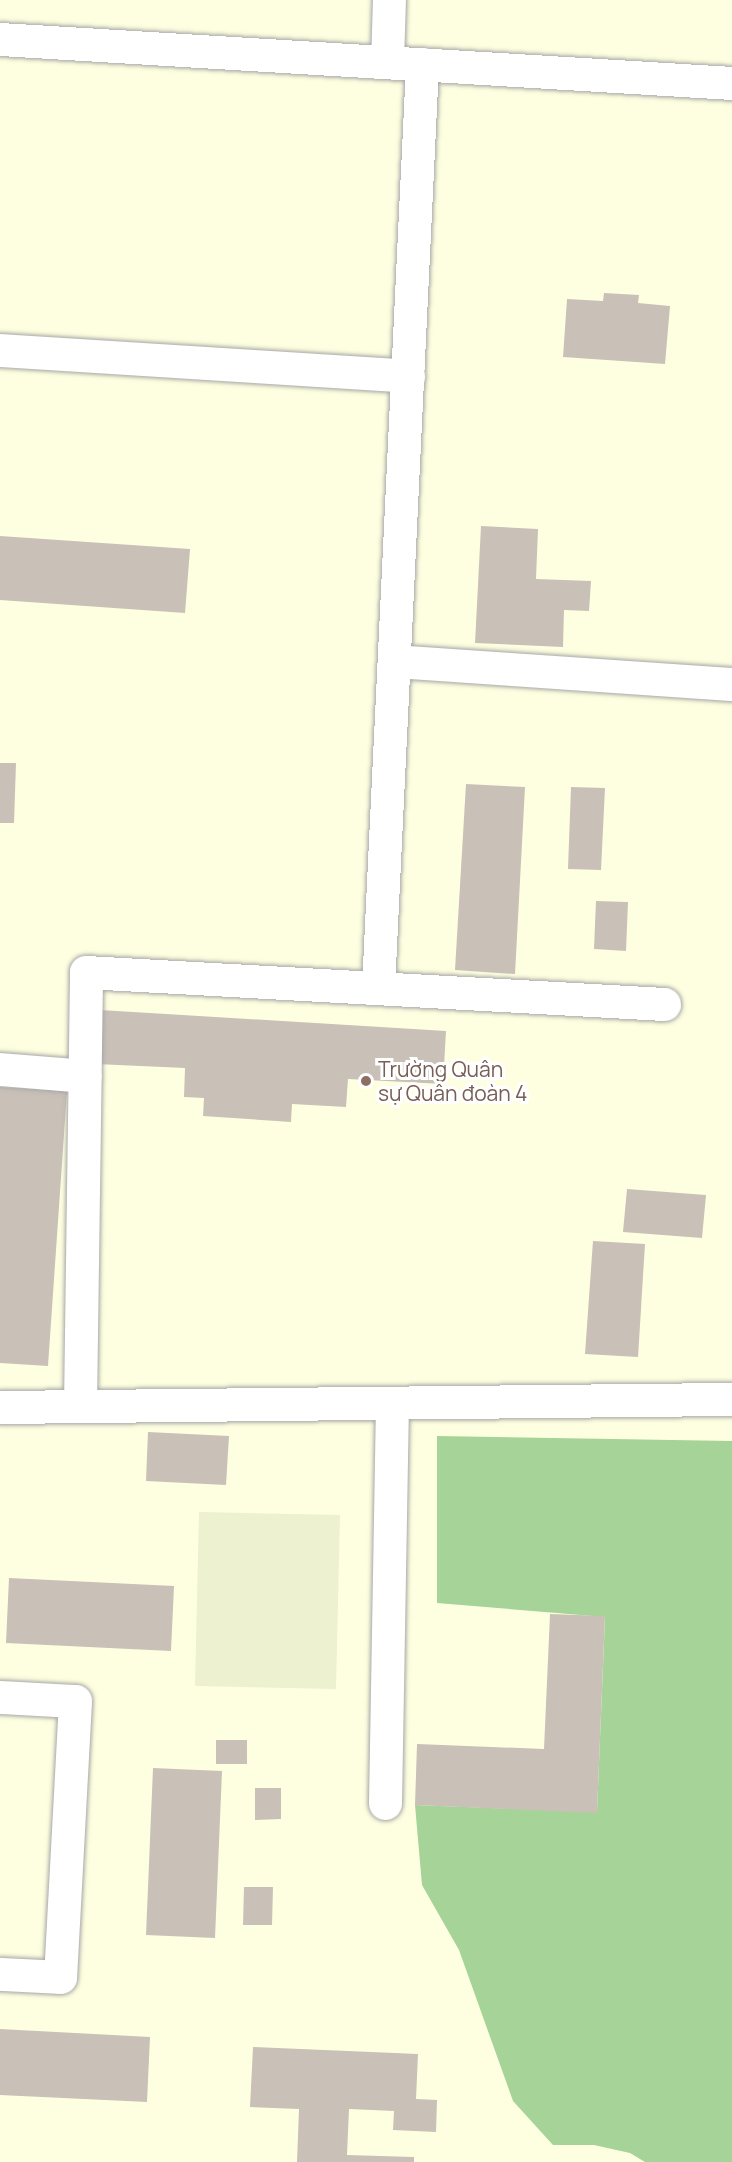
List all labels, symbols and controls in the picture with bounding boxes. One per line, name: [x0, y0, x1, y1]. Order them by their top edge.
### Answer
place label: Trường Quân sự Quân đoàn 4: [378, 1056, 527, 1106]
marker: Trường Quân sự Quân đoàn 4: [359, 1074, 373, 1088]

